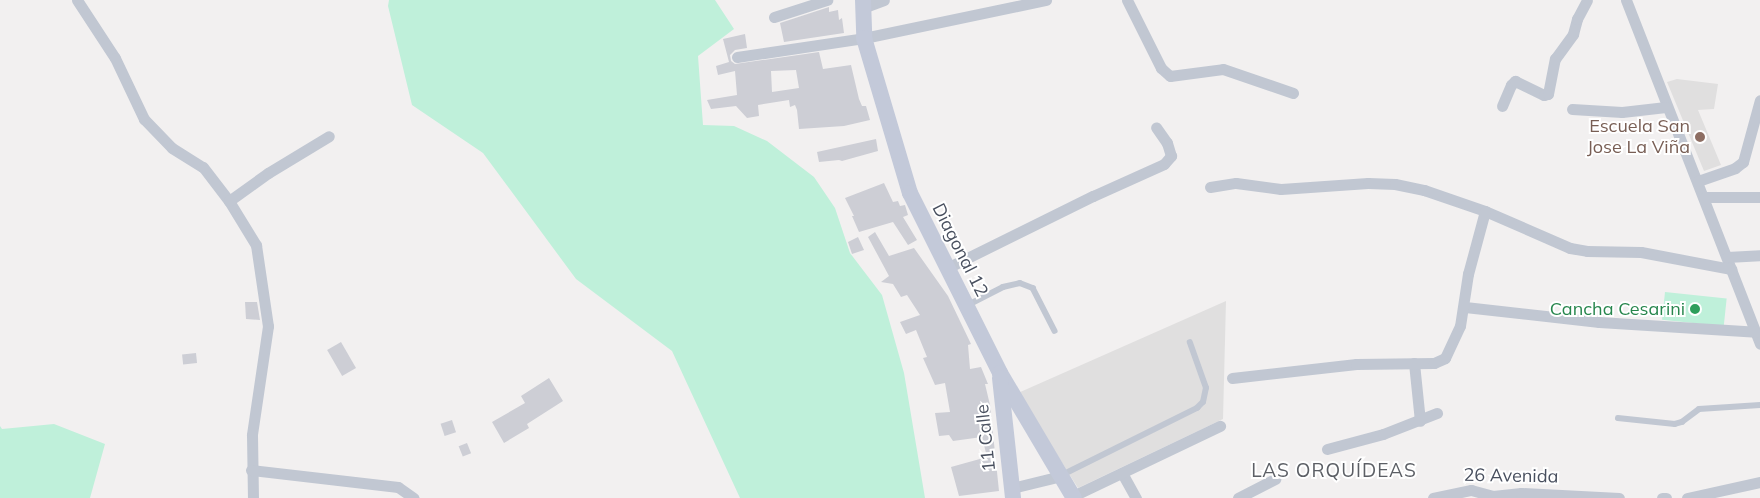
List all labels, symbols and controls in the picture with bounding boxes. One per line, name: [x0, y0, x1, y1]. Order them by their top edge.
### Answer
place label: Escuela San Jose La Viña: [1587, 116, 1690, 158]
marker: Escuela San Jose La Viña: [1694, 131, 1706, 143]
street label: Diagonal 12: [927, 200, 993, 300]
place label: Cancha Cesarini: [1550, 298, 1685, 320]
marker: Cancha Cesarini: [1689, 303, 1701, 315]
street label: 11 Calle: [972, 403, 1000, 473]
district label: LAS ORQUÍDEAS: [1250, 460, 1418, 482]
street label: 26 Avenida: [1463, 464, 1559, 488]

